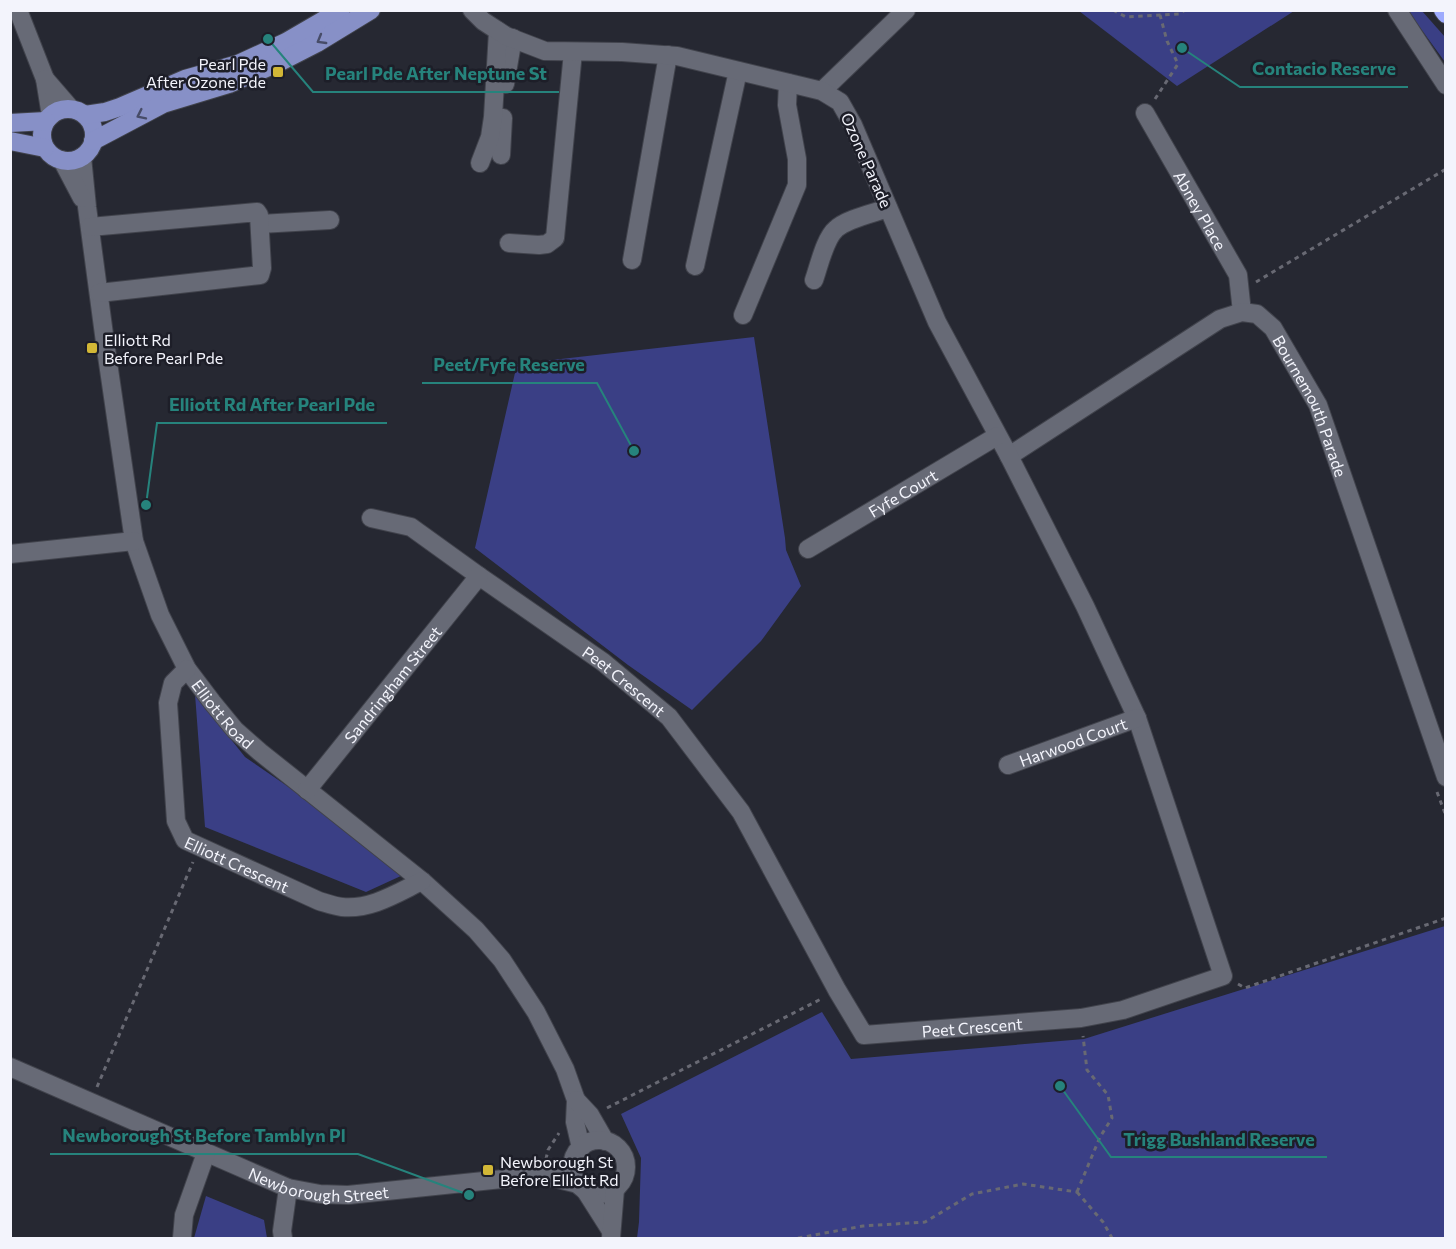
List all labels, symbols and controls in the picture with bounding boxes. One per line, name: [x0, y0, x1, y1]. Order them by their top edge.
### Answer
one-way arrow: [317, 33, 327, 45]
callout: Contacio Reserve: [1240, 51, 1408, 87]
place label: Pearl Pde After Ozone Pde: [146, 54, 266, 91]
callout: Pearl Pde After Neptune St: [313, 56, 559, 92]
text: Contacio Reserve: [1252, 57, 1396, 79]
text: Pearl Pde After Neptune St: [325, 62, 547, 84]
marker: Pearl Pde After Ozone Pde: [271, 65, 285, 79]
one-way arrow: [137, 108, 148, 119]
street label: Ozone Parade: [838, 110, 896, 210]
street label: Abney Place: [1171, 167, 1231, 253]
place label: Elliott Rd Before Pearl Pde: [104, 330, 223, 367]
street label: Bournemouth Parade: [1270, 331, 1351, 479]
marker: Elliott Rd Before Pearl Pde: [85, 341, 99, 355]
callout: Peet/Fyfe Reserve: [422, 347, 597, 383]
text: Peet/Fyfe Reserve: [433, 353, 585, 375]
callout: Elliott Rd After Pearl Pde: [157, 387, 387, 423]
text: Elliott Rd After Pearl Pde: [169, 393, 375, 415]
street label: Fyfe Court: [864, 464, 941, 520]
street label: Sandringham Street: [340, 621, 445, 746]
street label: Peet Crescent: [579, 641, 670, 720]
street label: Elliott Road: [189, 675, 258, 752]
street label: Harwood Court: [1016, 713, 1130, 770]
street label: Elliott Crescent: [182, 832, 293, 896]
street label: Peet Crescent: [921, 1013, 1024, 1040]
callout: Newborough St Before Tamblyn Pl: [50, 1118, 358, 1154]
callout: Trigg Bushland Reserve: [1111, 1121, 1327, 1157]
text: Newborough St Before Tamblyn Pl: [62, 1124, 346, 1146]
text: Trigg Bushland Reserve: [1123, 1128, 1315, 1150]
place label: Newborough St Before Elliott Rd: [500, 1152, 619, 1189]
street label: Newborough Street: [246, 1163, 390, 1205]
marker: Newborough St Before Elliott Rd: [481, 1163, 495, 1177]

